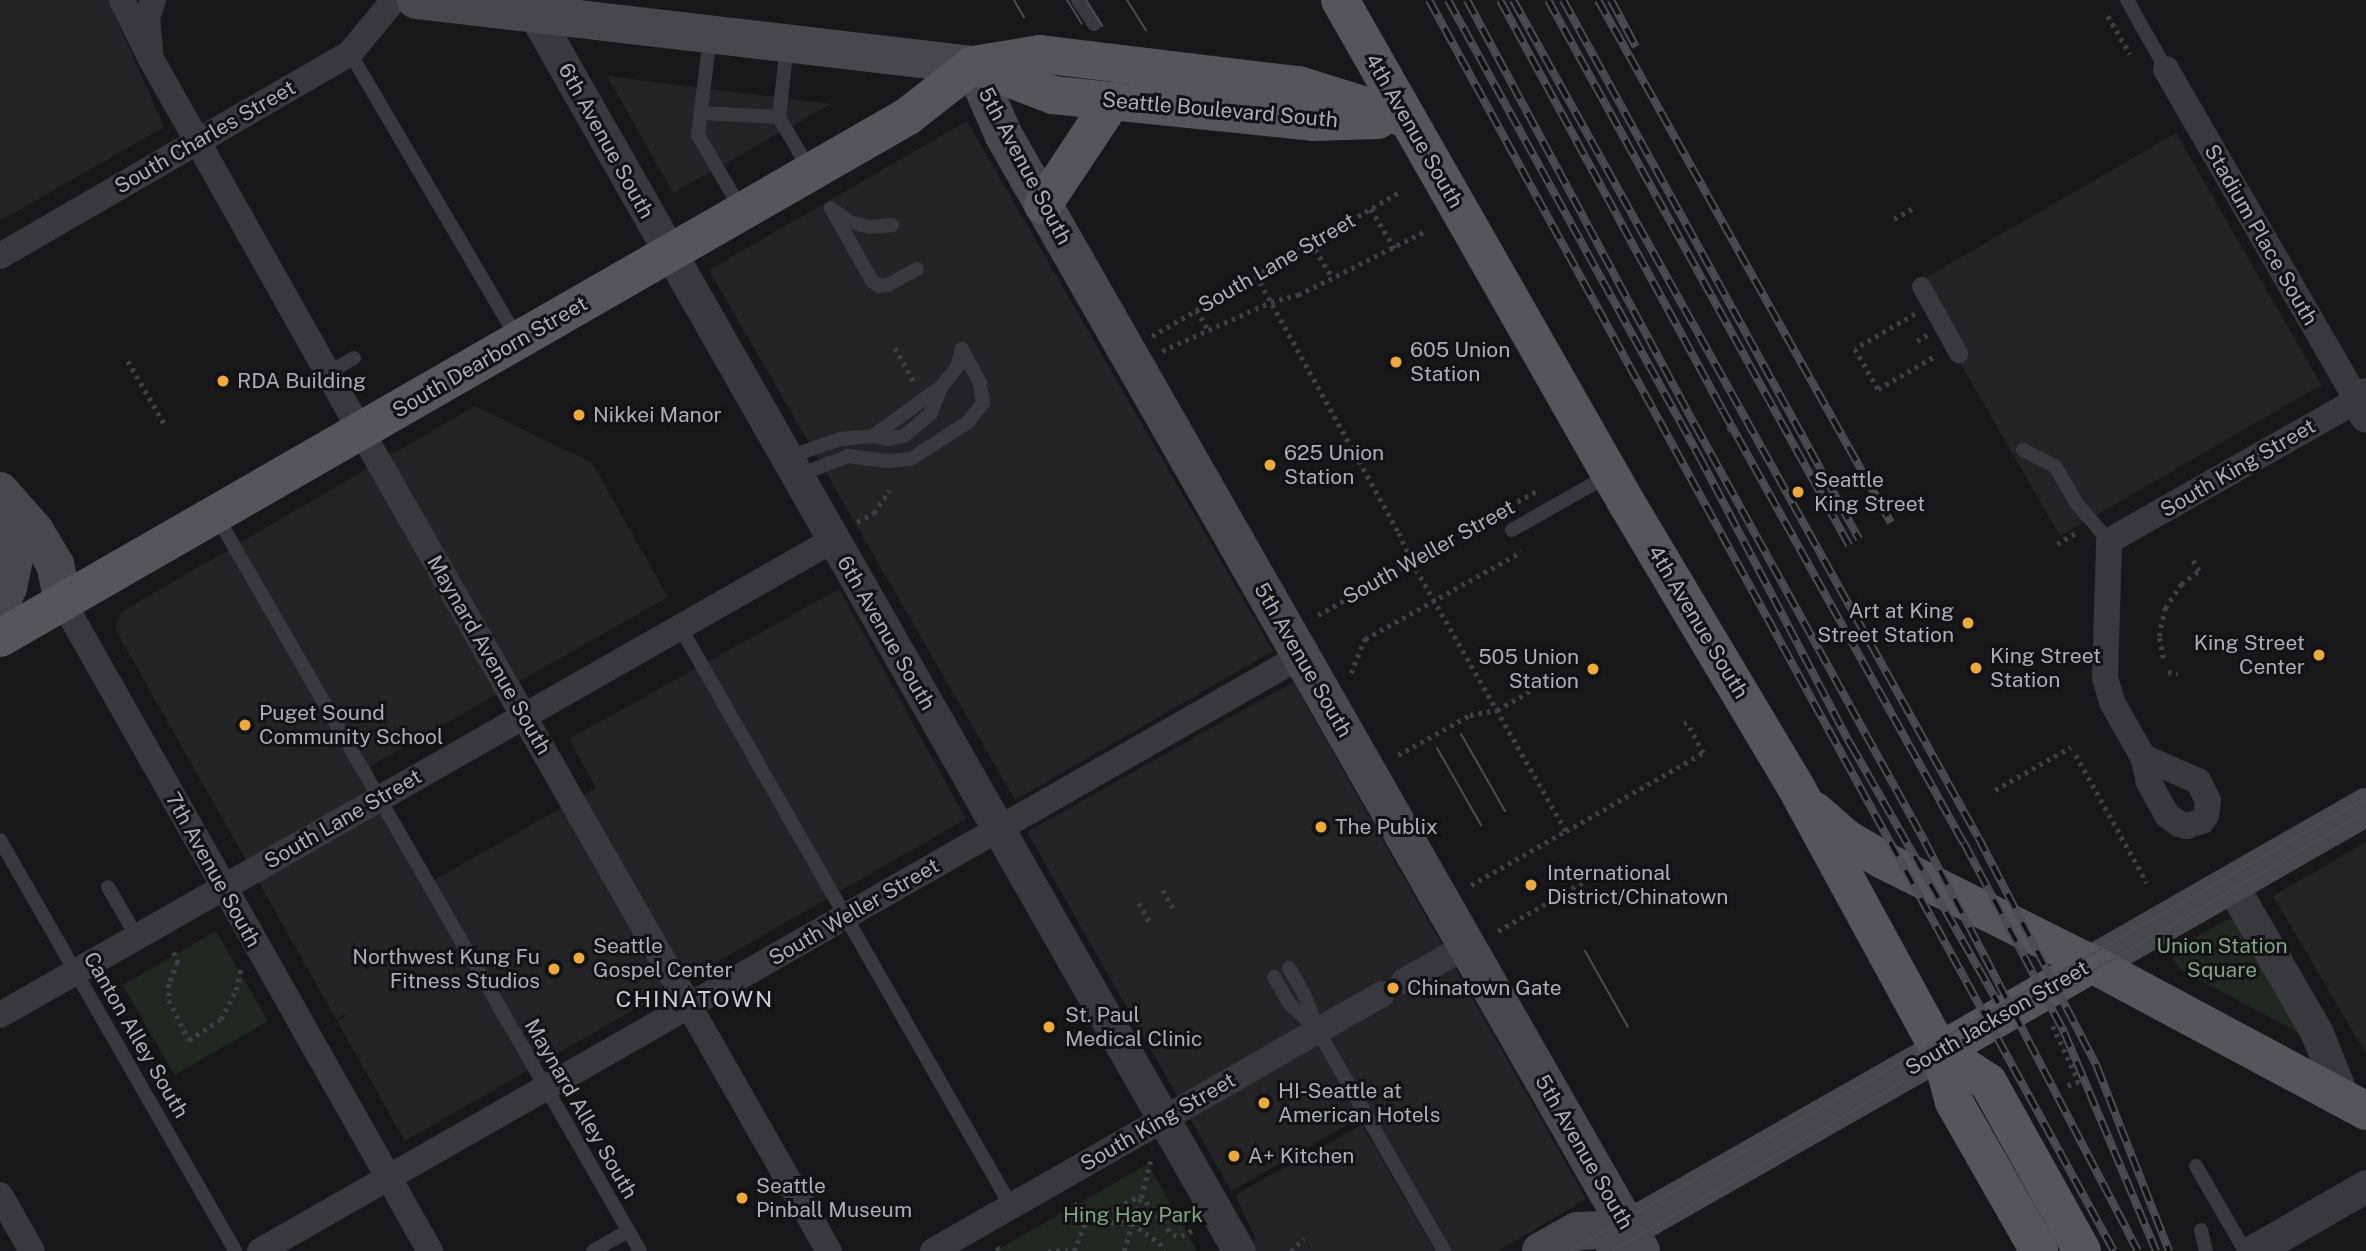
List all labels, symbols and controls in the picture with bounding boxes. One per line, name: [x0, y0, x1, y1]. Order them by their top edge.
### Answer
street label: 4th Avenue South: [1360, 49, 1468, 213]
street label: 6th Avenue South: [553, 59, 659, 223]
street label: South Charles Street: [110, 75, 300, 199]
street label: 5th Avenue South: [973, 83, 1077, 249]
street label: Seattle Boulevard South: [1101, 87, 1339, 133]
street label: Stadium Place South: [2199, 140, 2323, 330]
street label: South Lane Street: [1194, 208, 1360, 318]
street label: South Dearborn Street: [388, 291, 592, 423]
place label: 605 Union Station: [1410, 337, 1510, 387]
marker: 605 Union Station: [1388, 354, 1404, 370]
place label: RDA Building: [237, 368, 366, 394]
marker: RDA Building: [215, 373, 231, 389]
place label: Nikkei Manor: [593, 402, 722, 428]
marker: Nikkei Manor: [571, 407, 587, 423]
street label: South King Street: [2156, 413, 2320, 523]
place label: 625 Union Station: [1284, 440, 1384, 490]
marker: 625 Union Station: [1262, 457, 1278, 473]
place label: Seattle King Street: [1814, 467, 1925, 517]
marker: Seattle King Street: [1788, 482, 1808, 502]
street label: South Weller Street: [1339, 494, 1519, 610]
street label: 4th Avenue South: [1642, 541, 1754, 703]
street label: Maynard Avenue South: [422, 551, 556, 759]
street label: 6th Avenue South: [832, 551, 940, 715]
street label: 5th Avenue South: [1248, 578, 1358, 742]
place label: Art at King Street Station: [1817, 598, 1954, 648]
marker: Art at King Street Station: [1960, 615, 1976, 631]
place label: King Street Center: [2194, 630, 2305, 680]
place label: King Street Station: [1990, 643, 2101, 693]
place label: 505 Union Station: [1478, 644, 1579, 694]
marker: King Street Center: [2311, 647, 2327, 663]
marker: King Street Station: [1968, 660, 1984, 676]
marker: 505 Union Station: [1585, 661, 1601, 677]
place label: Puget Sound Community School: [259, 700, 443, 750]
marker: Puget Sound Community School: [237, 717, 253, 733]
street label: South Lane Street: [260, 764, 426, 874]
street label: 7th Avenue South: [160, 788, 266, 952]
place label: The Publix: [1335, 814, 1438, 840]
marker: The Publix: [1313, 819, 1329, 835]
street label: South Weller Street: [764, 853, 944, 971]
place label: International District/Chinatown: [1547, 860, 1728, 910]
marker: International District/Chinatown: [1521, 875, 1541, 895]
place label: Seattle Gospel Center: [593, 933, 733, 983]
park label: Union Station Square: [2156, 933, 2288, 983]
place label: Northwest Kung Fu Fitness Studios: [352, 944, 540, 994]
street label: Canton Alley South: [78, 947, 194, 1123]
marker: Seattle Gospel Center: [571, 950, 587, 966]
street label: South Jackson Street: [1901, 955, 2093, 1081]
marker: Northwest Kung Fu Fitness Studios: [546, 961, 562, 977]
place label: Chinatown Gate: [1407, 975, 1562, 1001]
marker: Chinatown Gate: [1385, 980, 1401, 996]
district label: CHINATOWN: [617, 985, 773, 1013]
place label: St. Paul Medical Clinic: [1065, 1002, 1202, 1052]
street label: Maynard Alley South: [519, 1015, 643, 1203]
marker: St. Paul Medical Clinic: [1039, 1017, 1059, 1037]
street label: South King Street: [1076, 1067, 1240, 1177]
street label: 5th Avenue South: [1529, 1070, 1639, 1234]
place label: HI-Seattle at American Hotels: [1278, 1078, 1440, 1128]
marker: HI-Seattle at American Hotels: [1256, 1095, 1272, 1111]
place label: A+ Kitchen: [1248, 1143, 1354, 1169]
marker: A+ Kitchen: [1226, 1148, 1242, 1164]
place label: Seattle Pinball Museum: [756, 1173, 912, 1223]
marker: Seattle Pinball Museum: [734, 1190, 750, 1206]
park label: Hing Hay Park: [1063, 1202, 1203, 1228]

